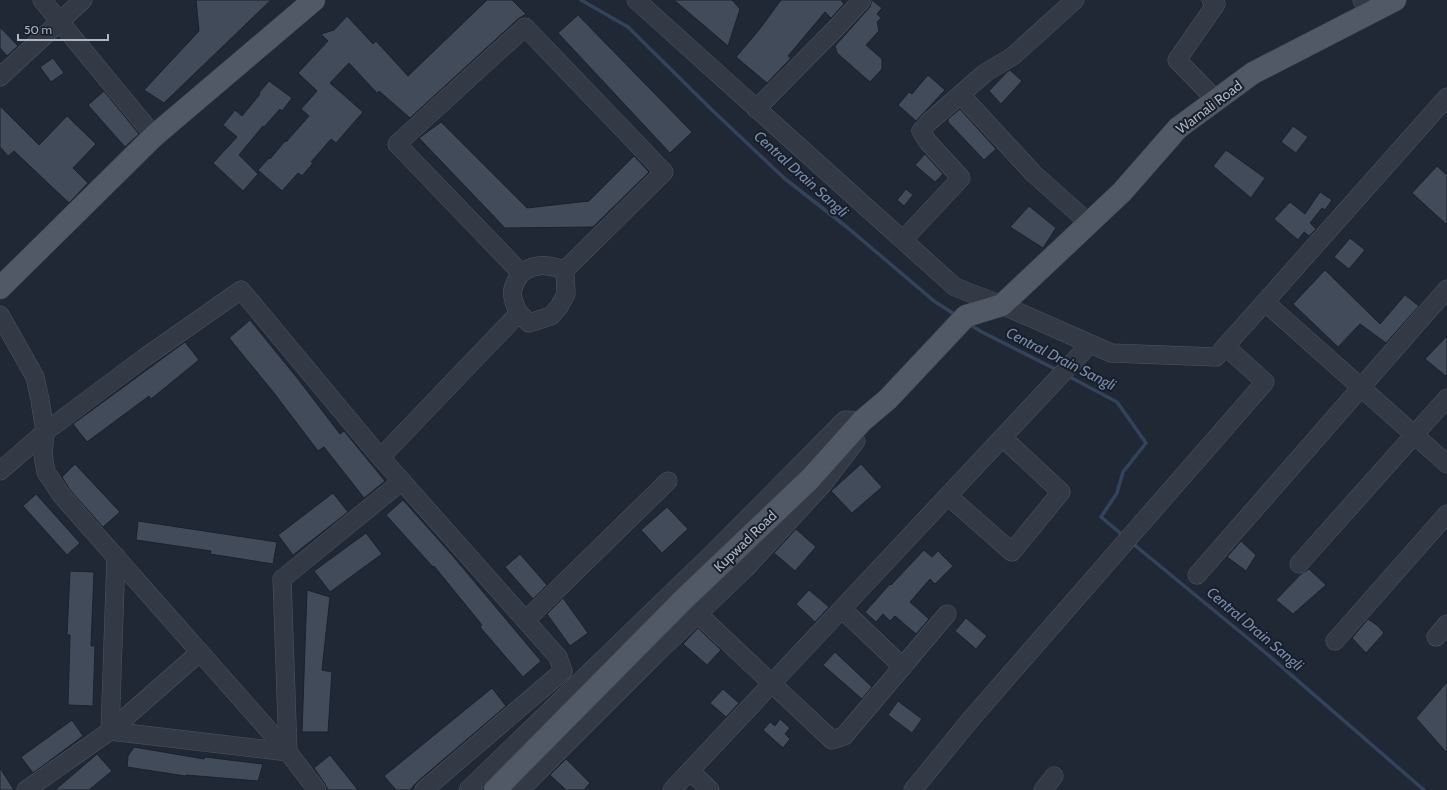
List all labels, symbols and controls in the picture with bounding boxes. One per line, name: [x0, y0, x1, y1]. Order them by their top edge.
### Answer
scale bar: [18, 16, 108, 42]
text: 50 m: [24, 22, 52, 37]
street label: Warnali Road: [1172, 76, 1246, 138]
water label: Central Drain Sangli: [750, 127, 852, 222]
water label: Central Drain Sangli: [1003, 324, 1119, 395]
street label: Kupwad Road: [710, 506, 780, 576]
water label: Central Drain Sangli: [1203, 583, 1308, 675]

